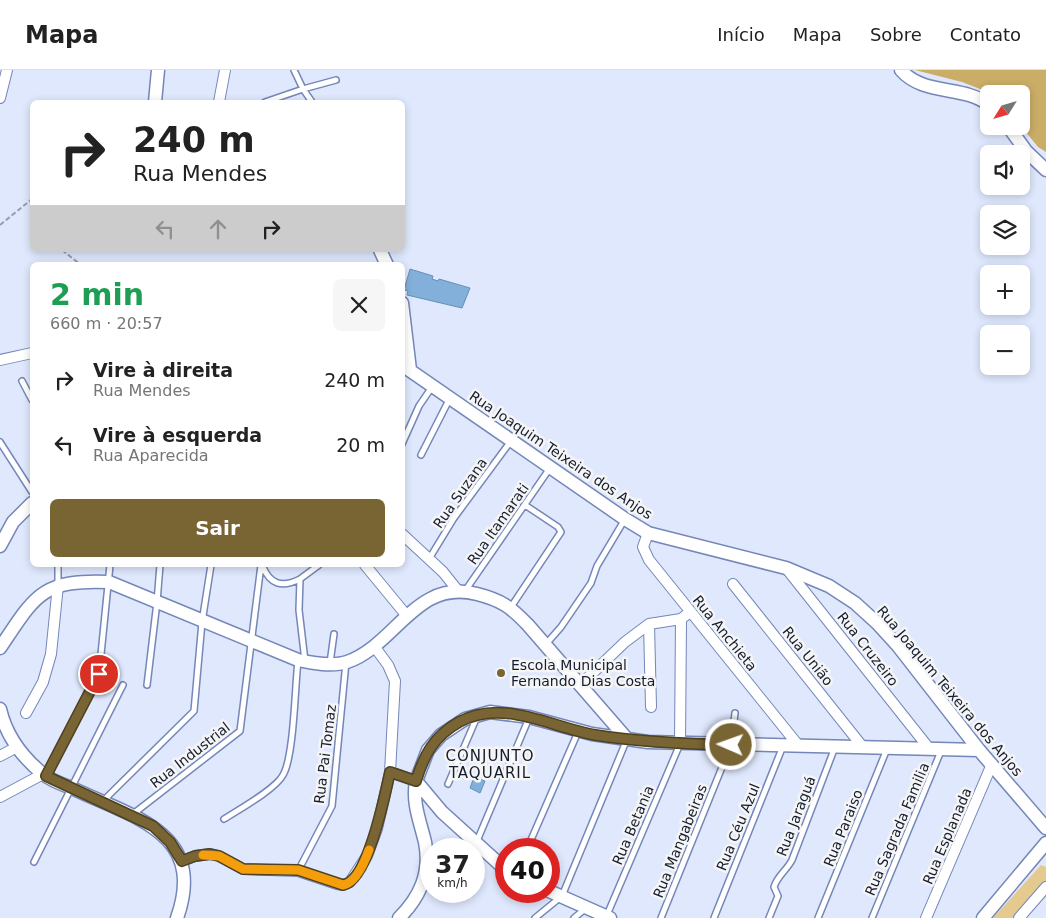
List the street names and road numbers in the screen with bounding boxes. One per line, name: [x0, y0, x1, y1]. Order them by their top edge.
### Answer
street label: Rua Joaquim Teixeira dos Anjos: [466, 388, 656, 522]
street label: Rua Suzana: [430, 455, 490, 531]
street label: Rua Itamarati: [464, 480, 532, 568]
street label: Rua Anchieta: [690, 592, 760, 674]
street label: Rua Joaquim Teixeira dos Anjos: [874, 603, 1026, 779]
street label: Rua Cruzeiro: [834, 609, 902, 689]
street label: Rua União: [779, 623, 837, 689]
street label: Rua Pai Tomaz: [311, 703, 339, 805]
street label: Rua Industrial: [147, 719, 233, 791]
street label: Rua Sagrada Familia: [862, 760, 932, 898]
street label: Rua Jaraguá: [773, 774, 819, 858]
street label: Rua Céu Azul: [713, 781, 763, 873]
street label: Rua Mangabeiras: [650, 782, 710, 900]
street label: Rua Betania: [609, 783, 657, 867]
street label: Rua Esplanada: [919, 785, 975, 887]
street label: Rua Paraiso: [820, 787, 866, 869]

